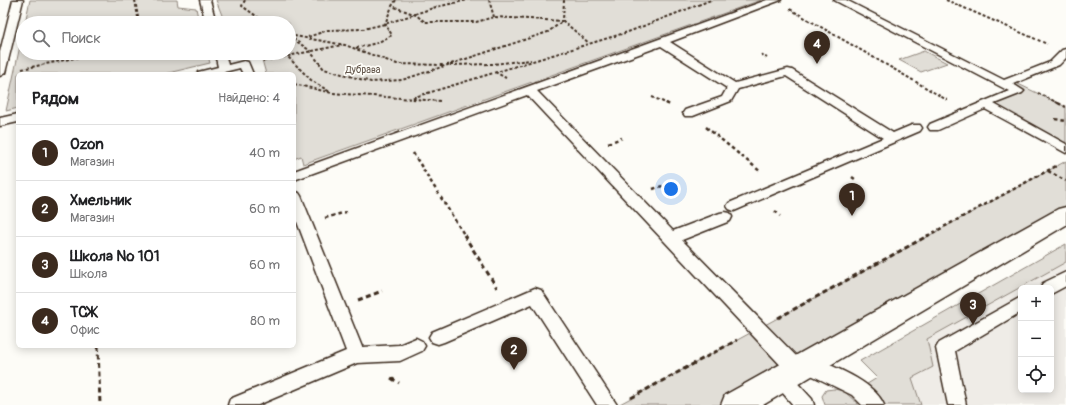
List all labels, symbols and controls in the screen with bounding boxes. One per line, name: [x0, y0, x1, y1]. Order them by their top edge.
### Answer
search box: [16, 16, 296, 60]
icon: search: [30, 27, 52, 49]
text: Поиск: [62, 29, 101, 48]
pin: 4: [804, 31, 830, 64]
park label: Дубрава: [345, 64, 381, 76]
text: Рядом: [32, 88, 79, 109]
text: Найдено: 4: [218, 90, 280, 106]
text: Ozon: [70, 135, 104, 154]
text: 1: [42, 145, 48, 161]
text: 40 m: [249, 145, 280, 161]
text: Магазин: [70, 154, 114, 170]
your location: [661, 179, 681, 199]
pin: 1: [839, 183, 865, 216]
text: Хмельник: [70, 191, 132, 210]
text: 2: [41, 201, 49, 217]
text: 60 m: [249, 201, 280, 217]
text: Магазин: [70, 210, 114, 226]
text: Школа № 101: [70, 247, 160, 266]
text: 3: [41, 257, 49, 273]
text: 60 m: [249, 257, 280, 273]
text: Школа: [70, 266, 107, 282]
map controls: [1018, 285, 1054, 393]
button: +: [1018, 285, 1054, 321]
pin: 3: [960, 292, 986, 325]
text: ТСЖ: [70, 303, 97, 322]
text: 4: [41, 313, 49, 329]
text: 80 m: [250, 313, 280, 329]
button: −: [1018, 321, 1054, 357]
text: Офис: [70, 322, 100, 338]
pin: 2: [501, 337, 527, 370]
button: locate: [1018, 357, 1054, 393]

